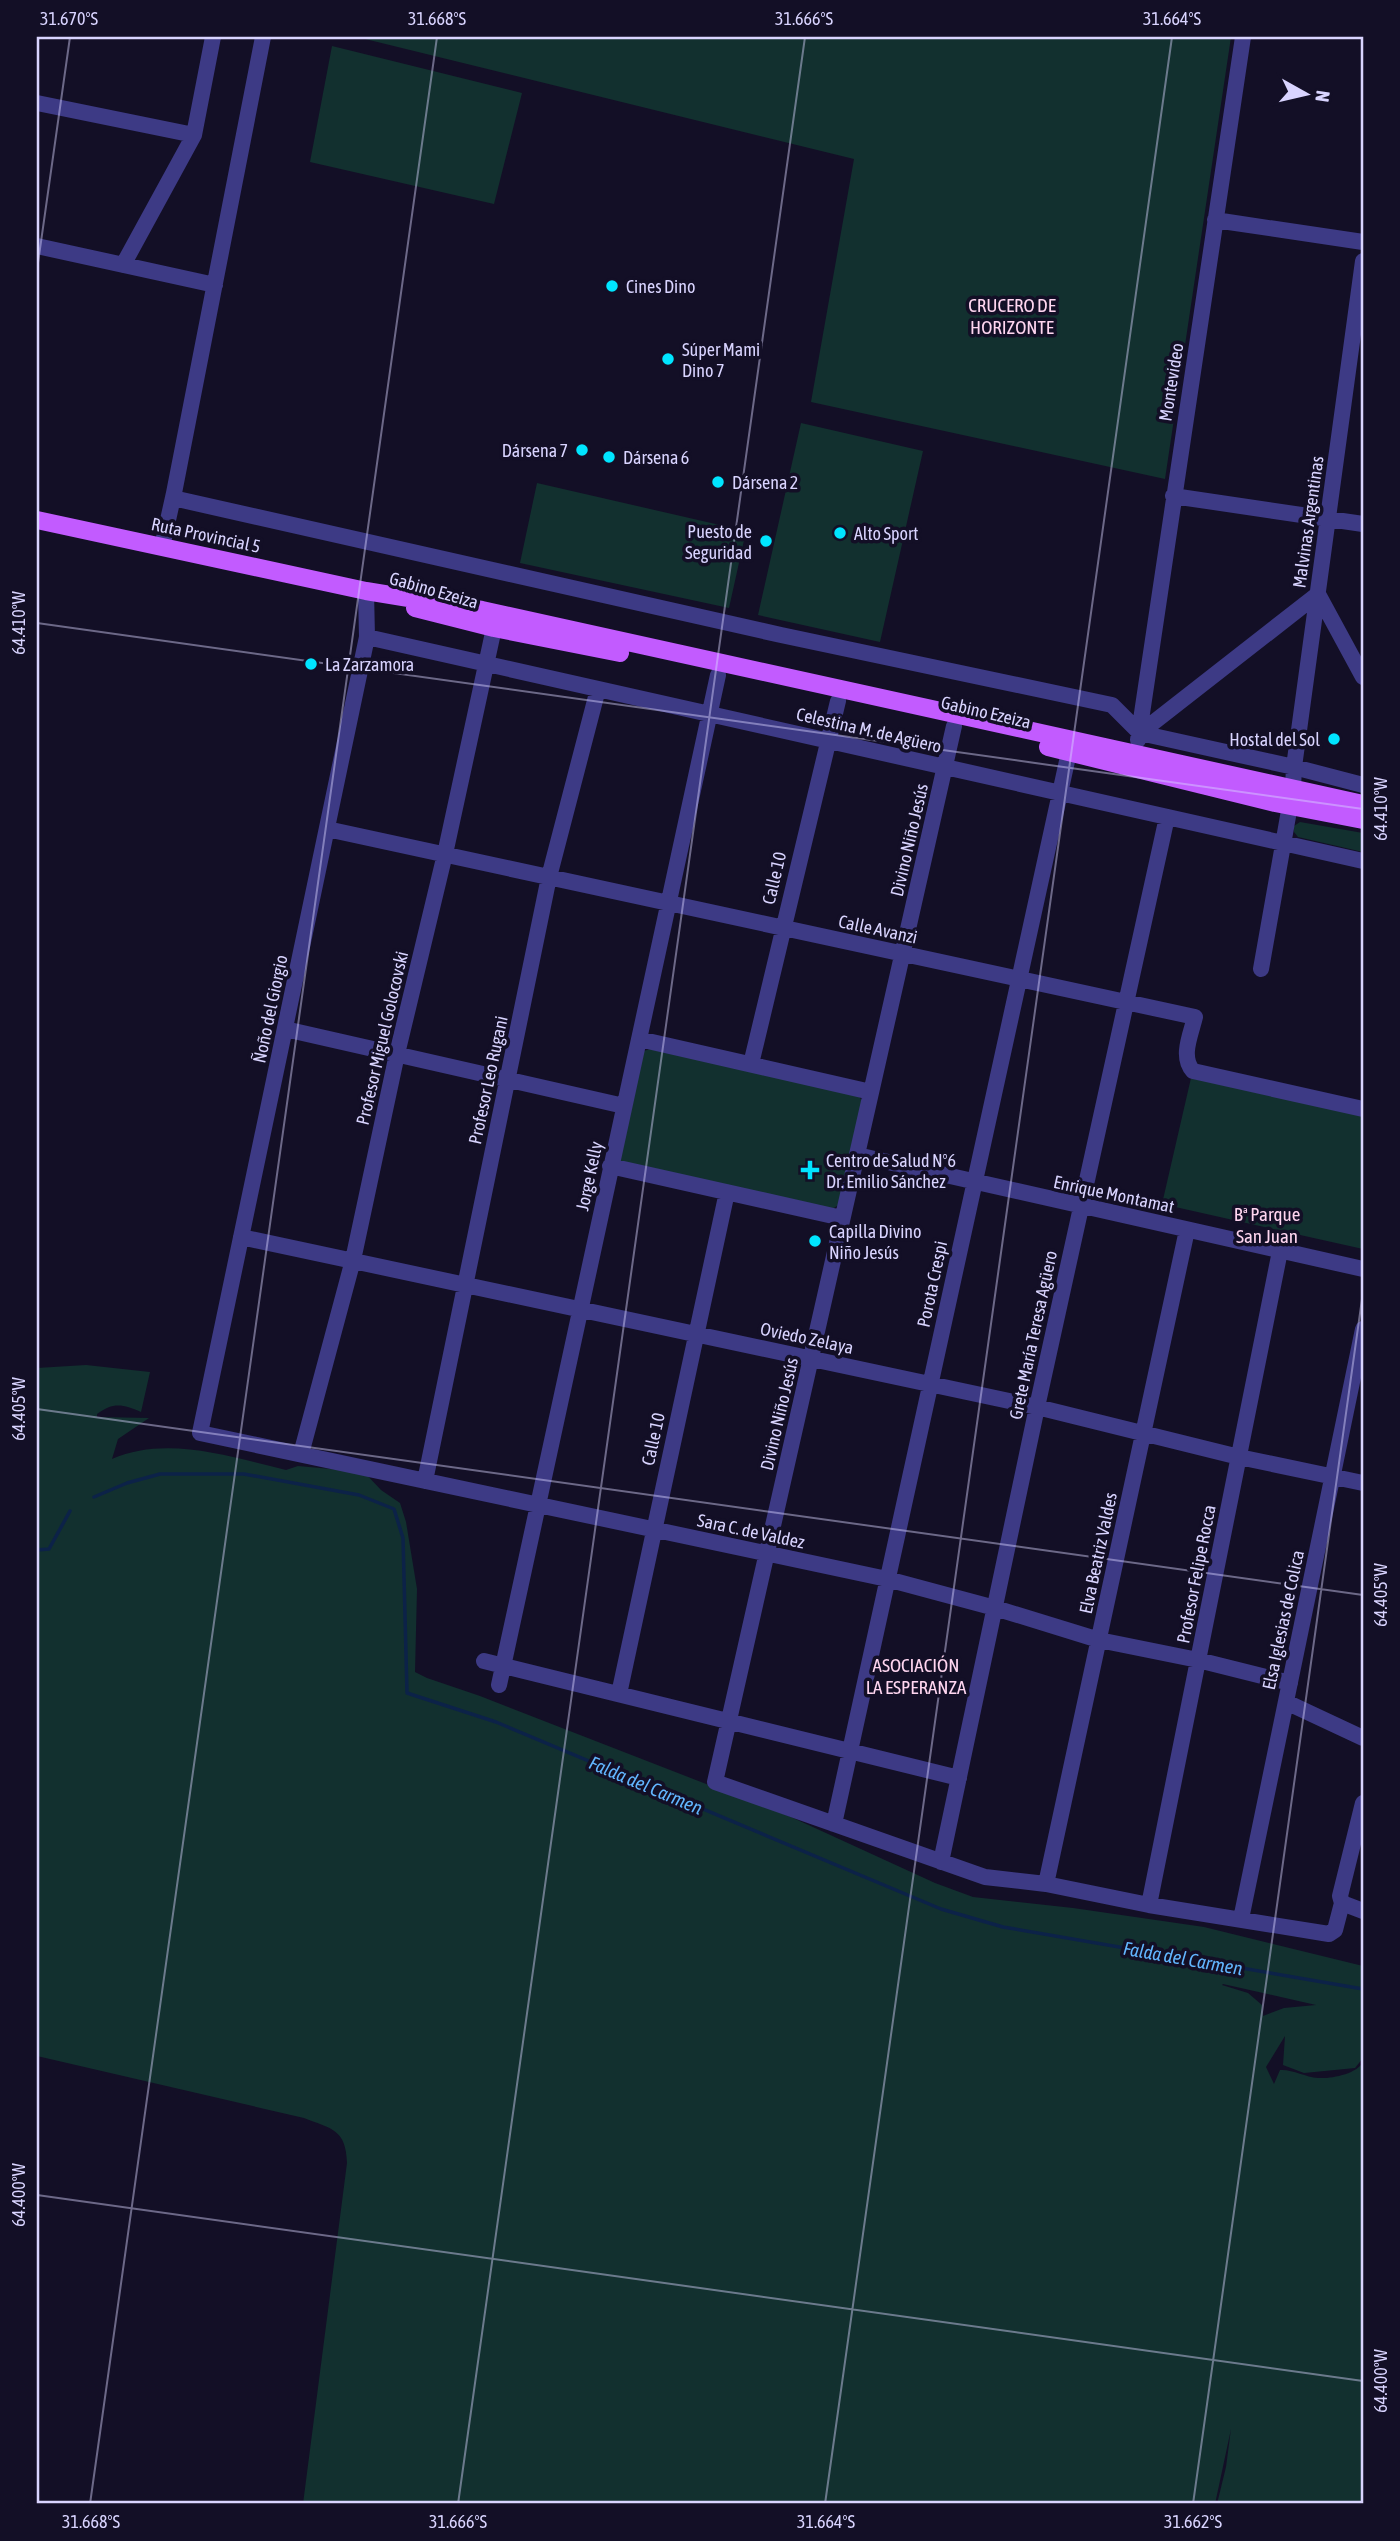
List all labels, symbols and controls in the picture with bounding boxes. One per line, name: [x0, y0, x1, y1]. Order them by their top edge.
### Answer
text: 31.670°S: [40, 8, 98, 29]
text: 31.668°S: [408, 8, 466, 29]
text: 31.666°S: [775, 8, 833, 29]
text: 31.664°S: [1143, 8, 1201, 29]
north arrow: [1270, 60, 1340, 130]
text: N: [1311, 89, 1335, 103]
place label: Cines Dino: [626, 276, 695, 297]
marker: Cines Dino: [604, 278, 620, 294]
district label: CRUCERO DE HORIZONTE: [968, 294, 1056, 338]
place label: Súper Mami Dino 7: [682, 339, 760, 381]
street label: Montevideo: [1154, 341, 1188, 423]
marker: Súper Mami Dino 7: [660, 351, 676, 367]
place label: Dársena 7: [502, 440, 568, 461]
marker: Dársena 7: [574, 442, 590, 458]
place label: Dársena 6: [623, 447, 689, 468]
marker: Dársena 6: [601, 449, 617, 465]
street label: Malvinas Argentinas: [1288, 455, 1328, 589]
place label: Dársena 2: [732, 472, 798, 493]
marker: Dársena 2: [710, 474, 726, 490]
street label: Ruta Provincial 5: [149, 513, 263, 557]
place label: Puesto de Seguridad: [685, 521, 752, 563]
place label: Alto Sport: [854, 523, 918, 544]
marker: Alto Sport: [832, 525, 848, 541]
marker: Puesto de Seguridad: [758, 533, 774, 549]
street label: Gabino Ezeiza: [387, 567, 481, 613]
text: 64.410°W: [8, 591, 29, 655]
place label: La Zarzamora: [325, 654, 414, 675]
marker: La Zarzamora: [303, 656, 319, 672]
street label: Gabino Ezeiza: [939, 691, 1033, 733]
street label: Celestina M. de Agüero: [794, 703, 944, 757]
place label: Hostal del Sol: [1229, 729, 1320, 750]
marker: Hostal del Sol: [1326, 731, 1342, 747]
text: 64.410°W: [1370, 777, 1391, 841]
street label: Divino Niño Jesús: [886, 782, 932, 898]
street label: Calle 10: [758, 850, 790, 906]
street label: Calle Avanzi: [837, 910, 919, 948]
street label: Profesor Miguel Golocovski: [352, 949, 412, 1127]
street label: Ñoño del Giorgio: [248, 953, 292, 1065]
street label: Profesor Leo Rugani: [464, 1014, 512, 1146]
street label: Jorge Kelly: [571, 1139, 607, 1213]
place label: Centro de Salud Nº6 Dr. Emilio Sánchez: [826, 1150, 956, 1192]
marker: Centro de Salud Nº6 Dr. Emilio Sánchez: [800, 1160, 820, 1180]
street label: Enrique Montamat: [1052, 1171, 1176, 1217]
district label: Bª Parque San Juan: [1234, 1203, 1300, 1247]
place label: Capilla Divino Niño Jesús: [829, 1221, 921, 1263]
marker: Capilla Divino Niño Jesús: [807, 1233, 823, 1249]
street label: Porota Crespi: [913, 1239, 951, 1329]
street label: Grete María Teresa Agüero: [1005, 1249, 1061, 1421]
street label: Oviedo Zelaya: [759, 1318, 855, 1358]
street label: Divino Niño Jesús: [756, 1356, 802, 1472]
text: 64.405°W: [8, 1377, 29, 1441]
street label: Calle 10: [637, 1411, 669, 1467]
street label: Elva Beatriz Valdes: [1075, 1491, 1121, 1615]
street label: Profesor Felipe Rocca: [1172, 1503, 1220, 1645]
street label: Sara C. de Valdez: [695, 1509, 807, 1553]
street label: Elsa Iglesias de Colica: [1258, 1548, 1308, 1692]
text: 64.405°W: [1370, 1563, 1391, 1627]
district label: ASOCIACIÓN LA ESPERANZA: [866, 1654, 967, 1698]
water label: Falda del Carmen: [586, 1751, 706, 1819]
water label: Falda del Carmen: [1121, 1937, 1245, 1979]
text: 64.400°W: [8, 2163, 29, 2227]
text: 64.400°W: [1370, 2349, 1391, 2413]
text: 31.668°S: [62, 2511, 120, 2532]
text: 31.666°S: [429, 2511, 487, 2532]
text: 31.664°S: [797, 2511, 855, 2532]
text: 31.662°S: [1164, 2511, 1222, 2532]

